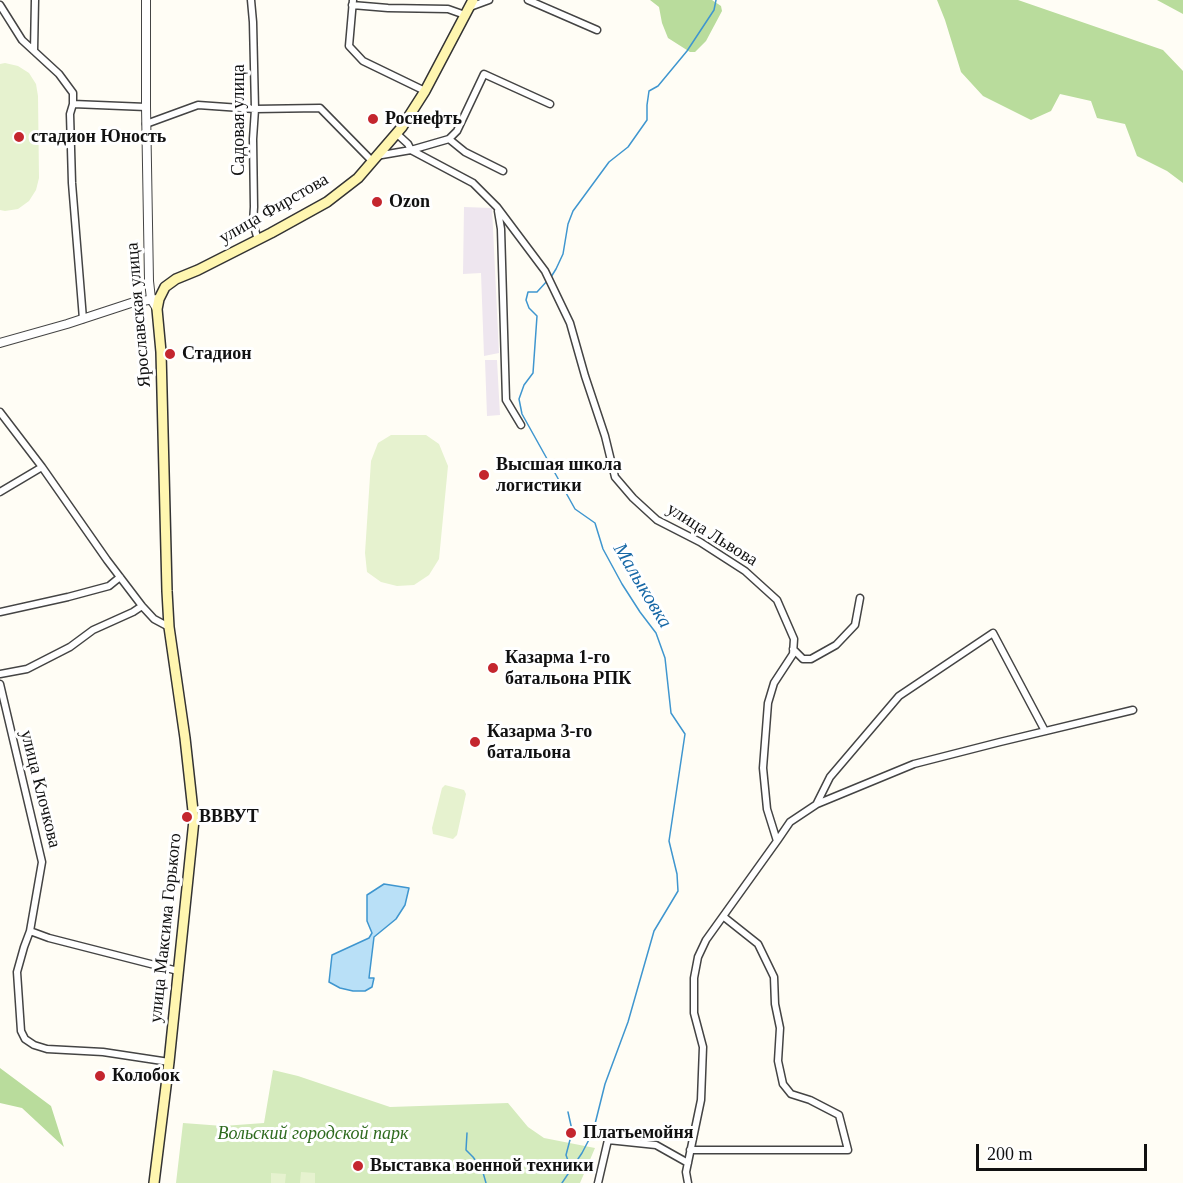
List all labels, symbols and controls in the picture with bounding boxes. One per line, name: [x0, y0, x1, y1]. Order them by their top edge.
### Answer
street label: Садовая улица: [228, 64, 250, 176]
place label: Роснефть: [385, 108, 462, 130]
marker: Роснефть: [366, 112, 380, 126]
place label: стадион Юность: [31, 126, 166, 148]
marker: стадион Юность: [12, 130, 26, 144]
street label: улица Фирстова: [215, 169, 333, 249]
place label: Ozon: [389, 191, 430, 213]
marker: Ozon: [370, 195, 384, 209]
street label: Ярославская улица: [122, 242, 156, 388]
place label: Стадион: [182, 343, 252, 365]
marker: Стадион: [163, 347, 177, 361]
place label: Высшая школа логистики: [496, 454, 622, 496]
marker: Высшая школа логистики: [477, 468, 491, 482]
street label: улица Львова: [663, 499, 761, 571]
water label: Малыковка: [607, 539, 677, 633]
place label: Казарма 1-го батальона РПК: [505, 647, 631, 690]
marker: Казарма 1-го батальона РПК: [486, 661, 500, 675]
place label: Казарма 3-го батальона: [487, 721, 592, 764]
street label: улица Клочкова: [15, 728, 65, 850]
marker: Казарма 3-го батальона: [468, 735, 482, 749]
place label: ВВВУТ: [199, 806, 259, 828]
marker: ВВВУТ: [180, 810, 194, 824]
street label: улица Максима Горького: [145, 832, 187, 1024]
place label: Колобок: [112, 1065, 180, 1087]
marker: Колобок: [93, 1069, 107, 1083]
place label: Платьемойня: [583, 1122, 693, 1144]
park label: Вольский городской парк: [217, 1123, 409, 1145]
marker: Платьемойня: [564, 1126, 578, 1140]
scale bar: [979, 1132, 1150, 1170]
text: 200 m: [987, 1144, 1033, 1164]
place label: Выставка военной техники: [370, 1155, 594, 1177]
marker: Выставка военной техники: [351, 1159, 365, 1173]

